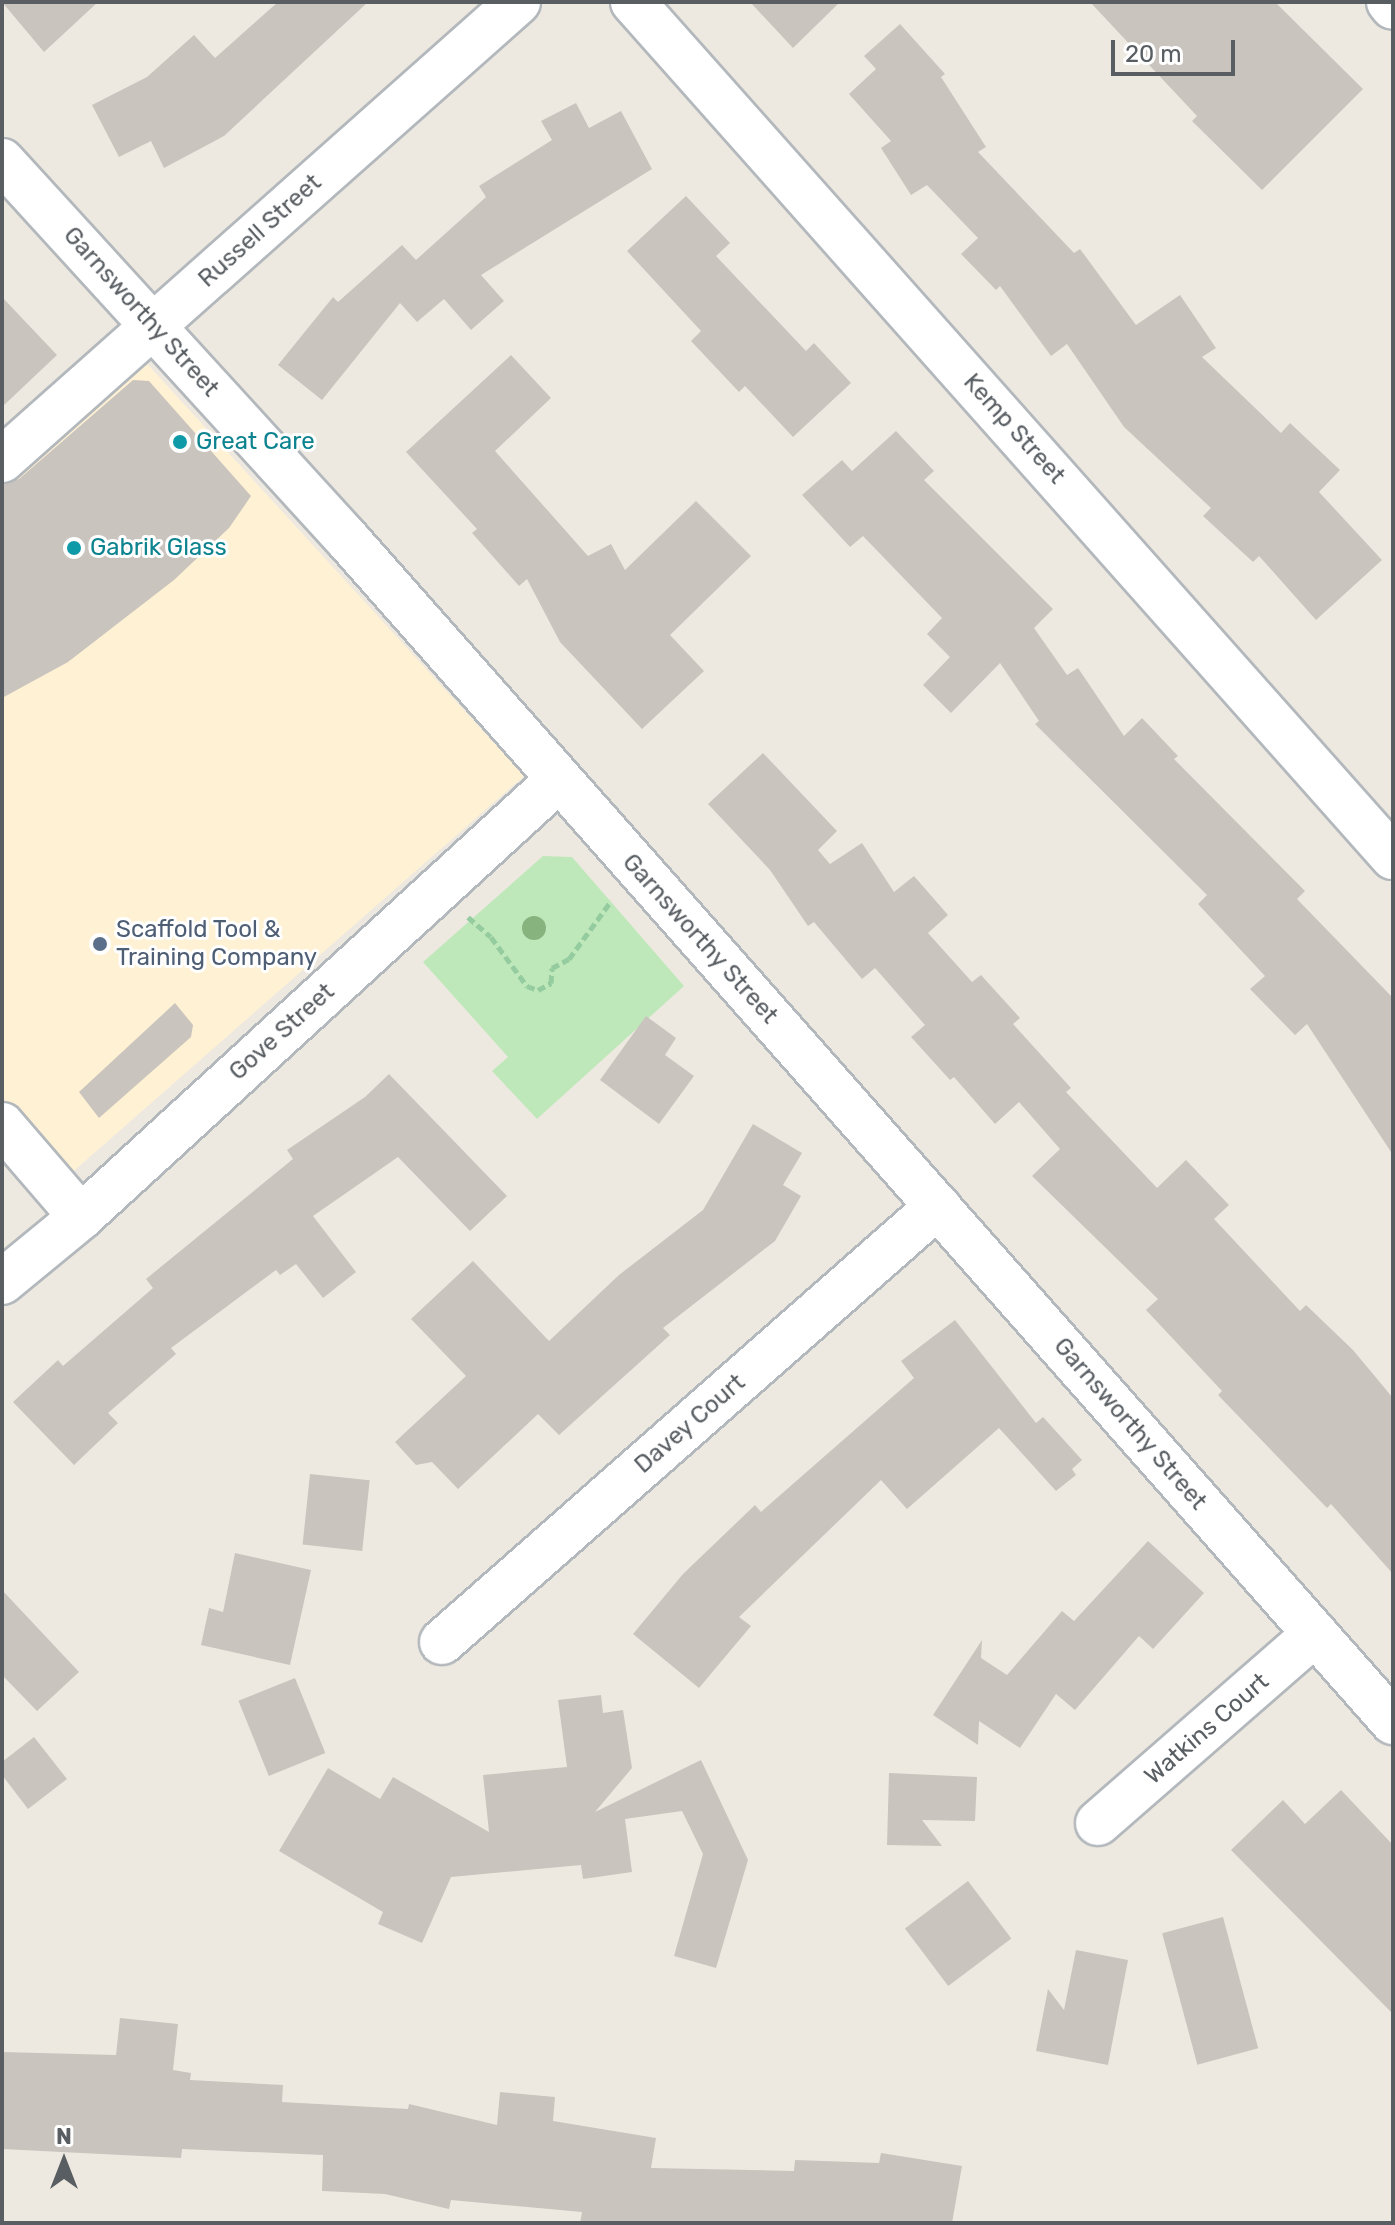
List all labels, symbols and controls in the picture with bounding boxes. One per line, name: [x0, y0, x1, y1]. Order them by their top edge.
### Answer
scale bar: [1115, 24, 1239, 74]
text: 20 m: [1125, 40, 1182, 68]
street label: Russell Street: [193, 168, 327, 294]
street label: Garnsworthy Street: [57, 221, 225, 403]
street label: Kemp Street: [957, 368, 1071, 490]
place label: Great Care: [196, 428, 315, 456]
marker: Great Care: [171, 433, 189, 451]
place label: Gabrik Glass: [90, 534, 227, 562]
marker: Gabrik Glass: [65, 539, 83, 557]
street label: Garnsworthy Street: [616, 848, 784, 1030]
place label: Scaffold Tool & Training Company: [116, 916, 317, 972]
marker: Scaffold Tool & Training Company: [91, 935, 109, 953]
street label: Gove Street: [224, 977, 340, 1087]
street label: Garnsworthy Street: [1047, 1332, 1213, 1516]
street label: Davey Court: [629, 1368, 751, 1480]
street label: Watkins Court: [1139, 1667, 1275, 1791]
north arrow: [24, 2121, 104, 2201]
text: N: [56, 2123, 72, 2150]

